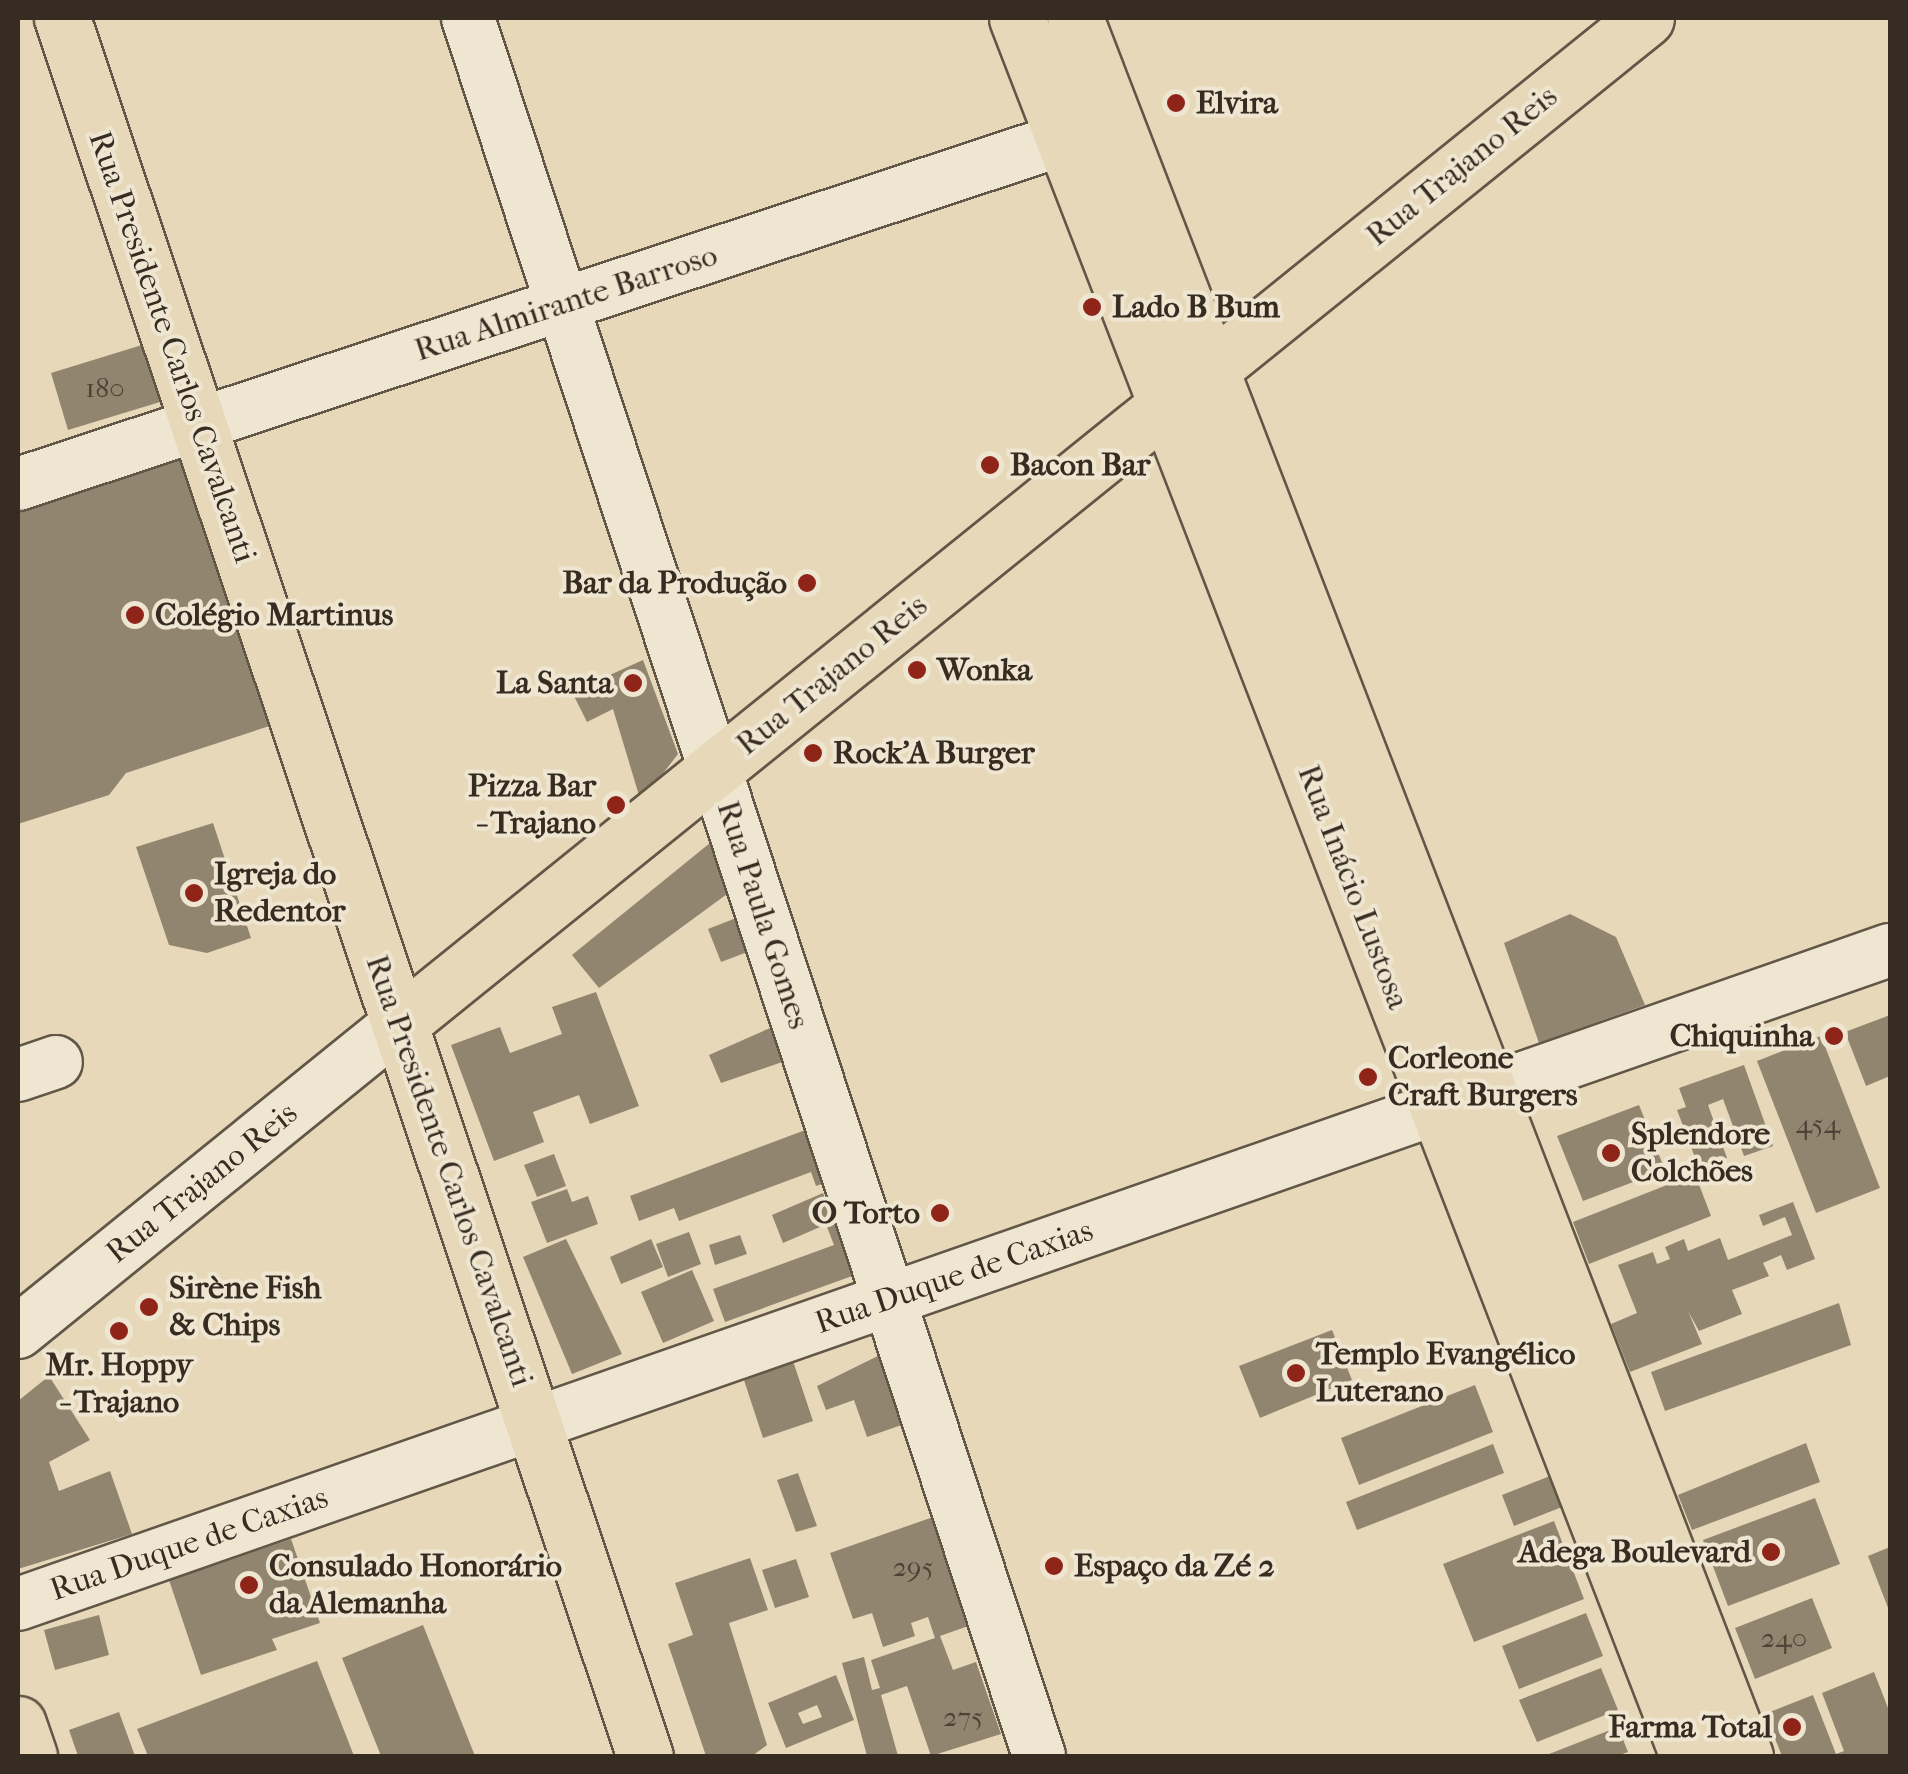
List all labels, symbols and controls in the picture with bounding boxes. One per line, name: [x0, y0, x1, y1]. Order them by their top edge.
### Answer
street label: Rua Trajano Reis: [1359, 77, 1565, 255]
place label: Elvira: [1196, 84, 1278, 122]
marker: Elvira: [1165, 92, 1187, 114]
street label: Rua Presidente Carlos Cavalcanti: [80, 126, 264, 568]
street label: Rua Almirante Barroso: [410, 236, 722, 370]
place label: Lado B Bum: [1112, 288, 1280, 326]
marker: Lado B Bum: [1081, 296, 1103, 318]
house number: 180: [85, 371, 125, 405]
place label: Bacon Bar: [1010, 446, 1150, 484]
marker: Bacon Bar: [979, 454, 1001, 476]
place label: Bar da Produção: [562, 564, 787, 602]
marker: Bar da Produção: [796, 572, 818, 594]
street label: Rua Trajano Reis: [729, 586, 935, 764]
place label: Colégio Martinus: [155, 596, 393, 634]
marker: Colégio Martinus: [124, 604, 146, 626]
place label: Wonka: [937, 651, 1032, 689]
marker: Wonka: [906, 659, 928, 681]
place label: La Santa: [496, 664, 613, 702]
marker: La Santa: [622, 672, 644, 694]
place label: Rock'A Burger: [833, 734, 1035, 772]
marker: Rock'A Burger: [802, 742, 824, 764]
street label: Rua Inácio Lustosa: [1289, 760, 1417, 1014]
place label: Pizza Bar - Trajano: [468, 768, 596, 843]
marker: Pizza Bar - Trajano: [605, 794, 627, 816]
street label: Rua Paula Gomes: [708, 796, 818, 1034]
place label: Igreja do Redentor: [214, 856, 345, 931]
marker: Igreja do Redentor: [183, 882, 205, 904]
street label: Rua Presidente Carlos Cavalcanti: [357, 950, 541, 1392]
place label: Chiquinha: [1670, 1017, 1814, 1055]
marker: Chiquinha: [1823, 1025, 1845, 1047]
place label: Corleone Craft Burgers: [1388, 1040, 1577, 1115]
marker: Corleone Craft Burgers: [1357, 1066, 1379, 1088]
street label: Rua Trajano Reis: [99, 1094, 305, 1272]
house number: 454: [1796, 1107, 1840, 1141]
place label: Splendore Colchões: [1631, 1116, 1770, 1191]
marker: Splendore Colchões: [1600, 1142, 1622, 1164]
place label: O Torto: [812, 1194, 920, 1232]
marker: O Torto: [929, 1202, 951, 1224]
street label: Rua Duque de Caxias: [810, 1211, 1098, 1343]
place label: Sirène Fish & Chips: [169, 1270, 321, 1345]
marker: Sirène Fish & Chips: [138, 1296, 160, 1318]
marker: Mr. Hoppy - Trajano: [108, 1320, 130, 1342]
place label: Templo Evangélico Luterano: [1316, 1336, 1575, 1411]
place label: Mr. Hoppy - Trajano: [45, 1347, 193, 1422]
marker: Templo Evangélico Luterano: [1285, 1362, 1307, 1384]
street label: Rua Duque de Caxias: [45, 1478, 333, 1610]
place label: Adega Boulevard: [1518, 1533, 1751, 1571]
marker: Adega Boulevard: [1760, 1541, 1782, 1563]
place label: Espaço da Zé 2: [1074, 1547, 1275, 1585]
place label: Consulado Honorário da Alemanha: [269, 1548, 562, 1623]
house number: 295: [892, 1550, 934, 1584]
marker: Espaço da Zé 2: [1043, 1555, 1065, 1577]
marker: Consulado Honorário da Alemanha: [238, 1574, 260, 1596]
house number: 240: [1761, 1621, 1807, 1655]
house number: 275: [943, 1700, 983, 1734]
place label: Farma Total: [1609, 1708, 1772, 1746]
marker: Farma Total: [1781, 1716, 1803, 1738]

